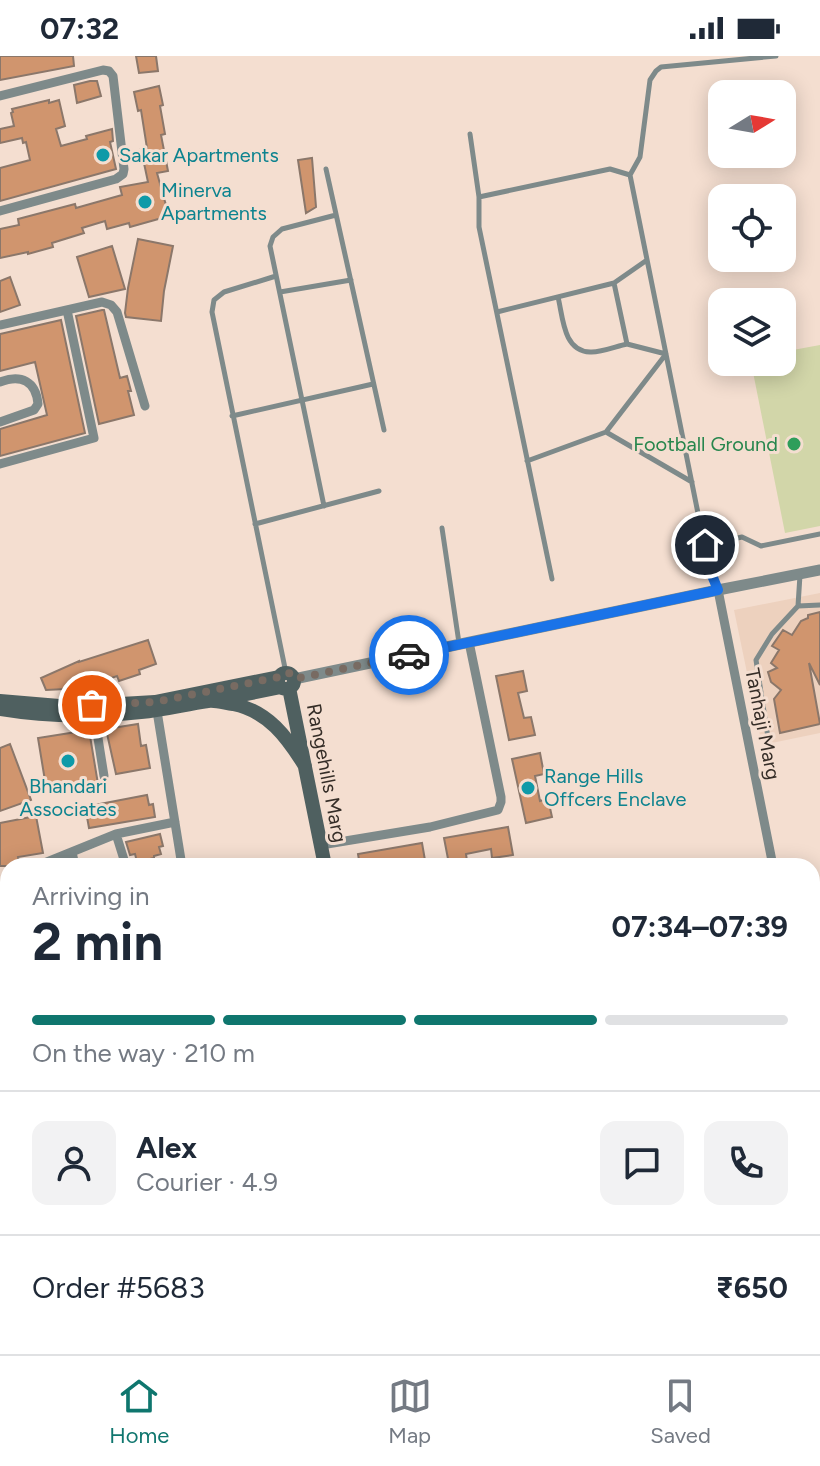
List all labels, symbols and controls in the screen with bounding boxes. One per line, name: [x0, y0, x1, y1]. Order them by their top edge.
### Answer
text: 07:32: [40, 10, 119, 47]
north arrow: [708, 80, 796, 168]
map controls: [708, 80, 796, 376]
place label: Sakar Apartments: [119, 143, 279, 167]
marker: Sakar Apartments: [94, 146, 112, 164]
place label: Minerva Apartments: [161, 178, 267, 225]
button: locate: [708, 184, 796, 272]
marker: Minerva Apartments: [136, 193, 154, 211]
button: layers: [708, 288, 796, 376]
place label: Football Ground: [633, 432, 778, 456]
marker: Football Ground: [785, 435, 803, 453]
pin: [671, 511, 739, 579]
icon: home: [683, 523, 727, 567]
courier: [369, 615, 449, 695]
icon: car: [387, 633, 431, 677]
street label: Tanhaji Marg: [740, 666, 786, 782]
pin: [58, 671, 126, 739]
icon: bag: [70, 683, 114, 727]
street label: Rangehills Marg: [302, 701, 352, 845]
marker: Bhandari Associates: [59, 752, 77, 770]
place label: Range Hills Offcers Enclave: [544, 764, 686, 811]
place label: Bhandari Associates: [19, 774, 117, 821]
marker: Range Hills Offcers Enclave: [519, 779, 537, 797]
text: Arriving in: [32, 880, 150, 912]
text: 07:34–07:39: [611, 908, 788, 945]
text: 2 min: [32, 911, 163, 973]
text: On the way · 210 m: [32, 1037, 255, 1069]
button: person: [32, 1121, 116, 1205]
button: chat: [600, 1121, 684, 1205]
button: phone: [704, 1121, 788, 1205]
text: Alex: [136, 1129, 197, 1166]
text: Courier · 4.9: [136, 1166, 278, 1198]
text: Order #5683: [32, 1269, 205, 1306]
text: ₹650: [716, 1269, 788, 1306]
tab: Home: [109, 1374, 169, 1449]
tab: Map: [388, 1374, 432, 1449]
tab: Saved: [650, 1374, 711, 1449]

